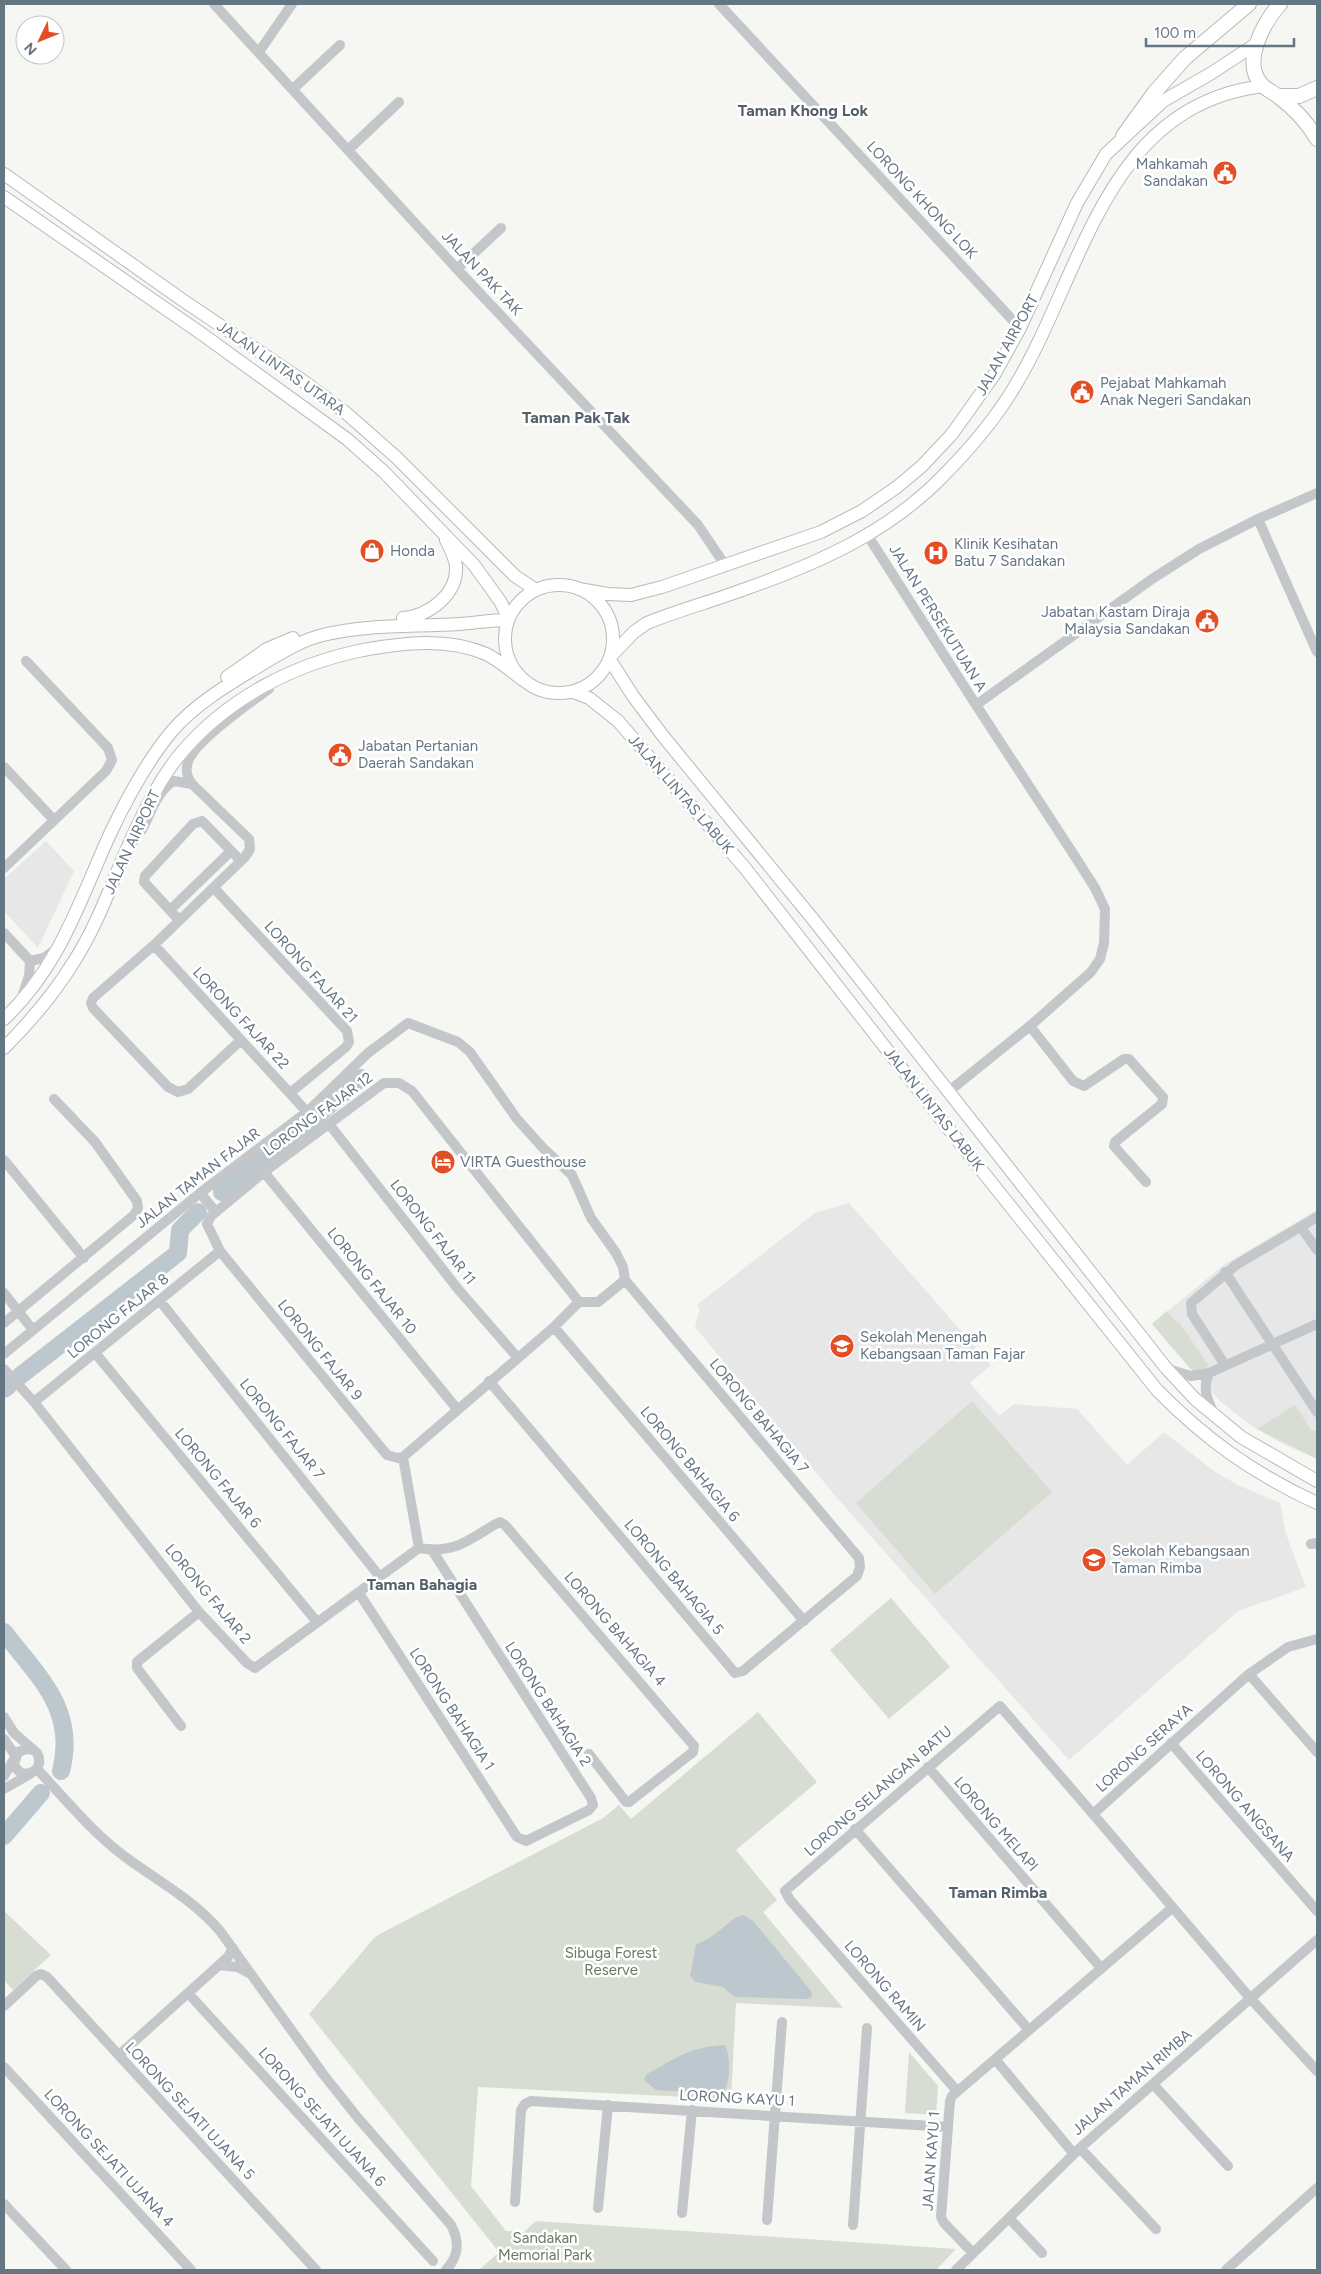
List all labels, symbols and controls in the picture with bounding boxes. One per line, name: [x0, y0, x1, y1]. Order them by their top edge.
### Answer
north arrow: [15, 15, 65, 65]
scale bar: [1146, 15, 1294, 47]
text: 100 m: [1154, 24, 1196, 42]
text: N: [21, 39, 41, 58]
district label: Taman Khong Lok: [738, 101, 869, 120]
street label: LORONG KHONG LOK: [863, 138, 982, 263]
place label: Mahkamah Sandakan: [1136, 155, 1208, 190]
public building icon: Mahkamah Sandakan: [1212, 160, 1238, 186]
street label: JALAN PAK TAK: [438, 227, 526, 320]
street label: JALAN AIRPORT: [972, 291, 1043, 399]
street label: JALAN LINTAS UTARA: [213, 317, 349, 419]
place label: Pejabat Mahkamah Anak Negeri Sandakan: [1100, 374, 1251, 409]
public building icon: Pejabat Mahkamah Anak Negeri Sandakan: [1069, 379, 1095, 405]
district label: Taman Pak Tak: [522, 408, 630, 427]
place label: Klinik Kesihatan Batu 7 Sandakan: [954, 535, 1065, 570]
shop icon: Honda: [359, 538, 385, 564]
hospital icon: Klinik Kesihatan Batu 7 Sandakan: [923, 540, 949, 566]
street label: JALAN PERSEKUTUAN A: [885, 541, 991, 695]
place label: Honda: [390, 542, 435, 560]
place label: Jabatan Kastam Diraja Malaysia Sandakan: [1041, 603, 1190, 638]
public building icon: Jabatan Kastam Diraja Malaysia Sandakan: [1194, 608, 1220, 634]
street label: JALAN LINTAS LABUK: [624, 731, 738, 858]
place label: Jabatan Pertanian Daerah Sandakan: [358, 737, 478, 772]
public building icon: Jabatan Pertanian Daerah Sandakan: [327, 742, 353, 768]
street label: JALAN AIRPORT: [100, 786, 164, 897]
street label: LORONG FAJAR 21: [261, 917, 361, 1027]
street label: LORONG FAJAR 22: [189, 963, 293, 1073]
street label: JALAN LINTAS LABUK: [880, 1044, 988, 1175]
street label: LORONG FAJAR 12: [260, 1068, 376, 1160]
street label: JALAN TAMAN FAJAR: [132, 1124, 264, 1232]
hotel icon: VIRTA Guesthouse: [430, 1149, 456, 1175]
place label: VIRTA Guesthouse: [460, 1153, 586, 1171]
street label: LORONG FAJAR 11: [386, 1176, 480, 1288]
street label: LORONG FAJAR 10: [323, 1224, 421, 1338]
street label: LORONG FAJAR 8: [64, 1270, 172, 1362]
street label: LORONG FAJAR 9: [274, 1296, 366, 1404]
place label: Sekolah Menengah Kebangsaan Taman Fajar: [860, 1328, 1025, 1363]
school or university icon: Sekolah Menengah Kebangsaan Taman Fajar: [829, 1333, 855, 1359]
street label: LORONG BAHAGIA 7: [706, 1355, 812, 1477]
street label: LORONG FAJAR 7: [236, 1375, 328, 1483]
street label: LORONG BAHAGIA 6: [637, 1403, 744, 1526]
street label: LORONG FAJAR 6: [171, 1424, 265, 1532]
street label: LORONG BAHAGIA 5: [621, 1516, 727, 1638]
street label: LORONG FAJAR 2: [161, 1540, 255, 1648]
place label: Sekolah Kebangsaan Taman Rimba: [1112, 1542, 1250, 1577]
school or university icon: Sekolah Kebangsaan Taman Rimba: [1081, 1547, 1107, 1573]
street label: LORONG BAHAGIA 4: [560, 1568, 670, 1690]
district label: Taman Bahagia: [367, 1575, 477, 1594]
street label: LORONG BAHAGIA 2: [501, 1638, 595, 1770]
street label: LORONG BAHAGIA 1: [406, 1644, 498, 1774]
street label: LORONG SERAYA: [1092, 1700, 1196, 1796]
street label: LORONG SELANGAN BATU: [801, 1722, 955, 1860]
street label: LORONG ANGSANA: [1192, 1747, 1298, 1865]
street label: LORONG MELAPI: [950, 1773, 1042, 1875]
district label: Taman Rimba: [949, 1883, 1047, 1902]
street label: LORONG RAMIN: [841, 1937, 929, 2035]
park label: Sibuga Forest Reserve: [565, 1944, 658, 1979]
street label: JALAN TAMAN RIMBA: [1069, 2025, 1195, 2139]
street label: LORONG SEJATI UJANA 5: [122, 2039, 258, 2183]
street label: LORONG SEJATI UJANA 6: [255, 2044, 390, 2191]
street label: LORONG SEJATI UJANA 4: [40, 2085, 178, 2231]
street label: LORONG KAYU 1: [679, 2086, 795, 2110]
street label: JALAN KAYU 1: [919, 2111, 943, 2211]
park label: Sandakan Memorial Park: [498, 2229, 593, 2264]

